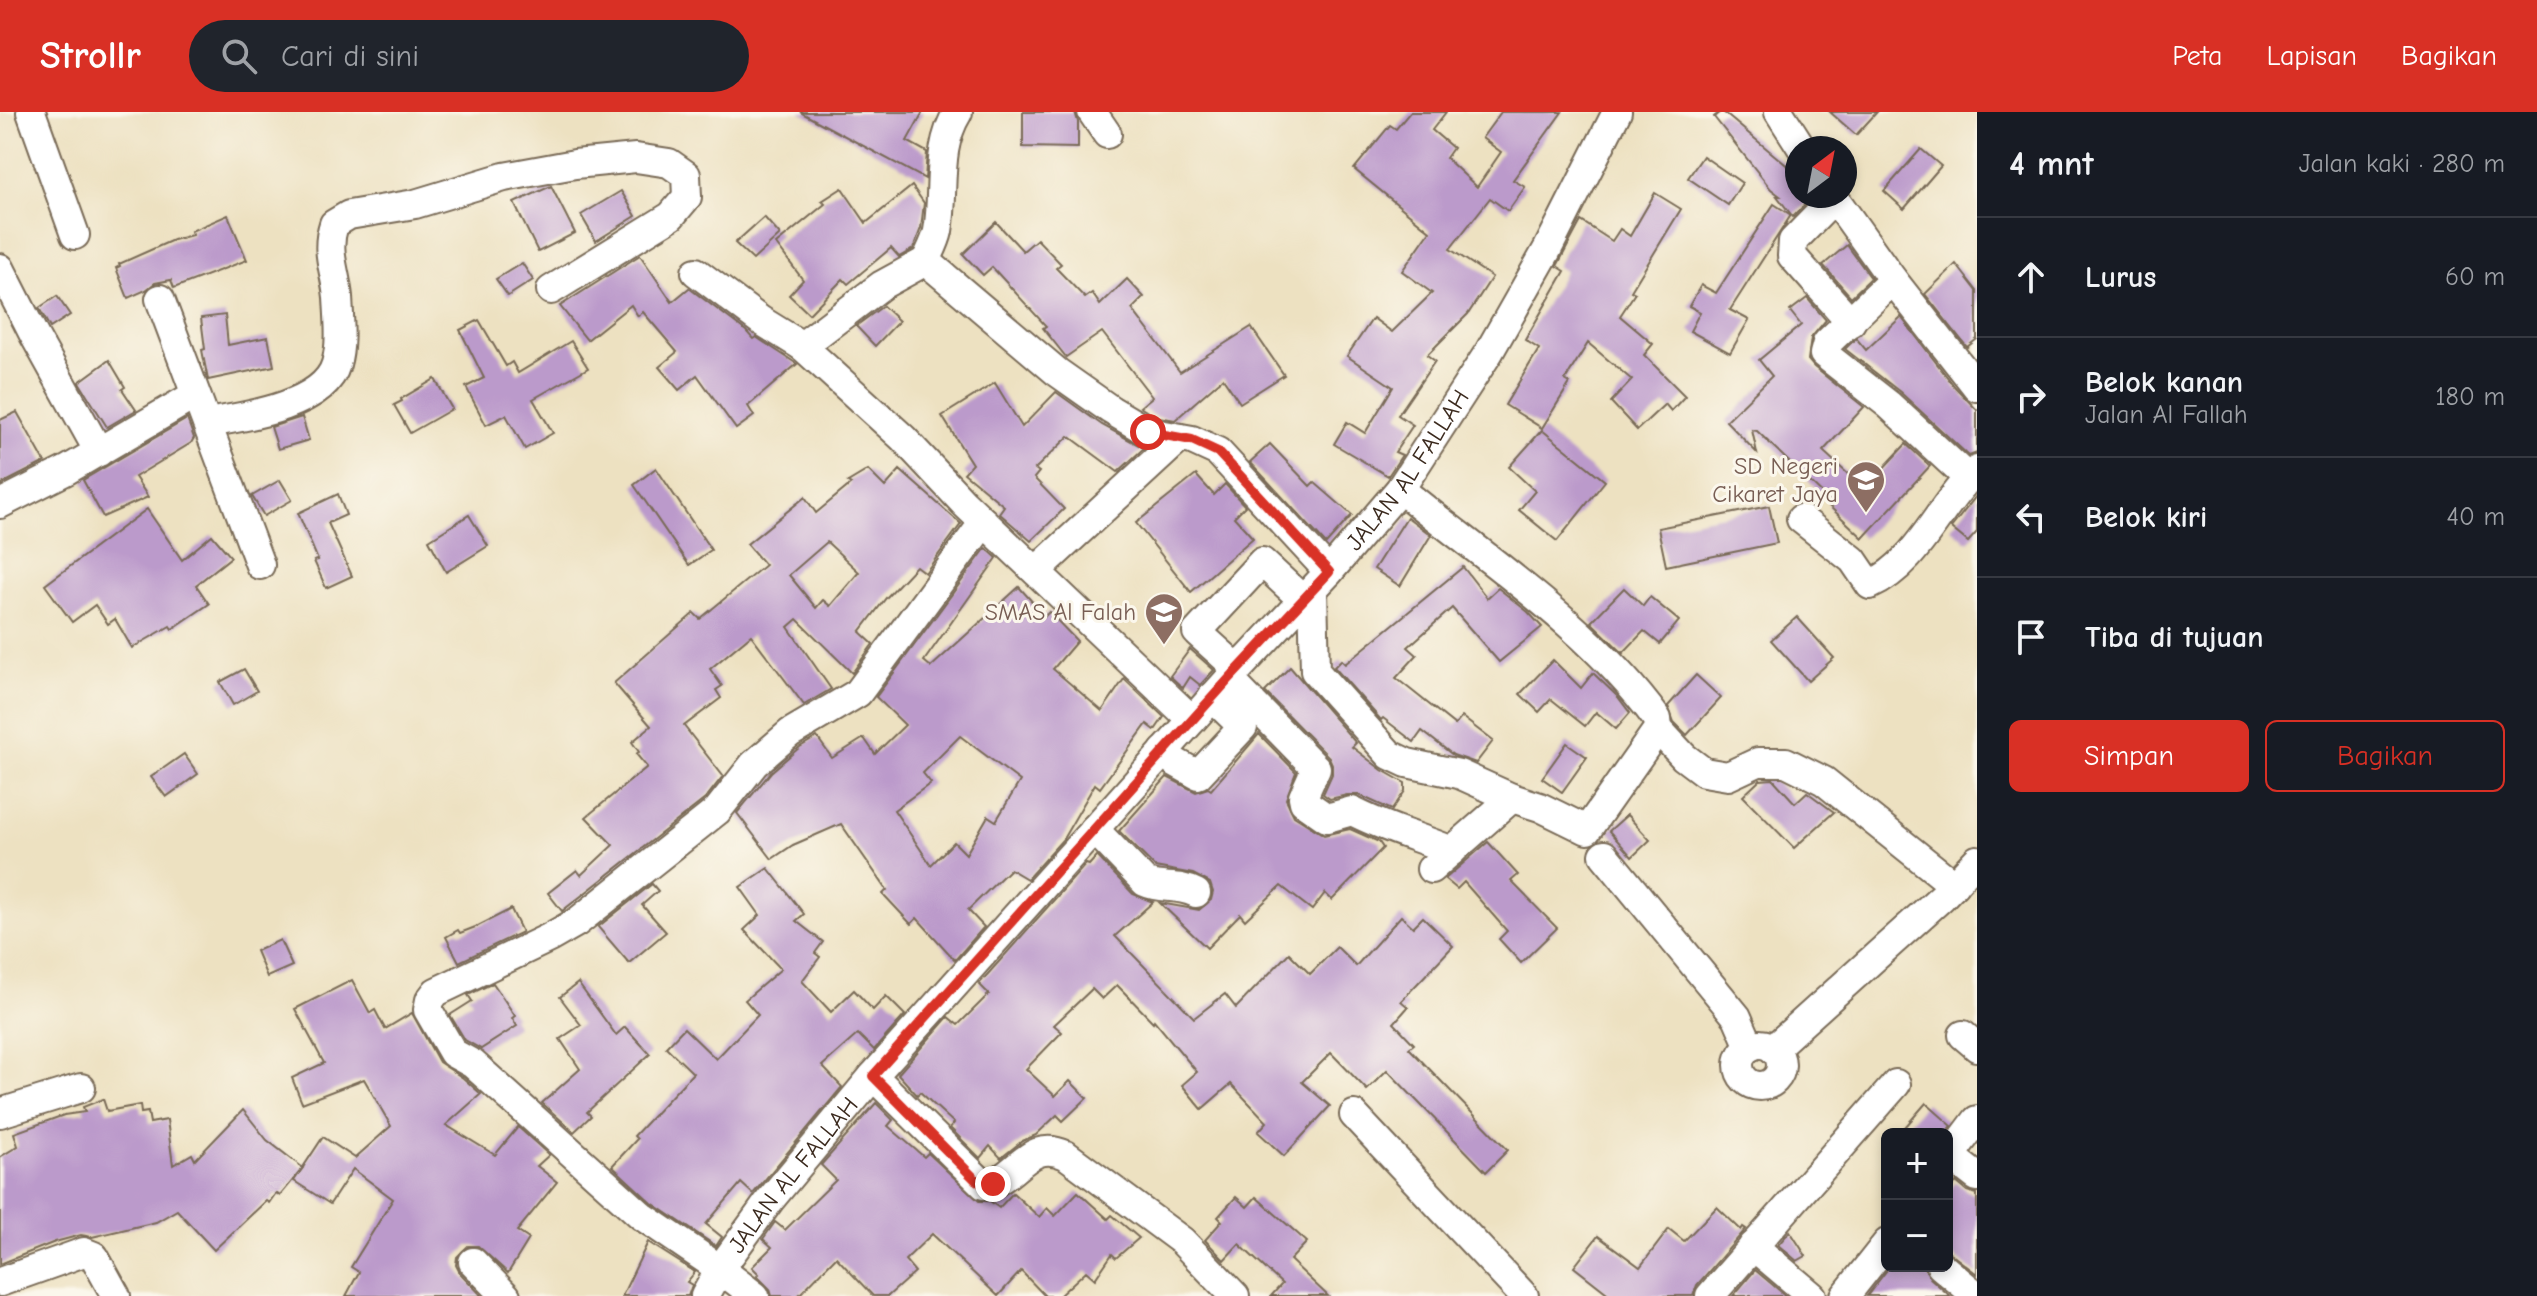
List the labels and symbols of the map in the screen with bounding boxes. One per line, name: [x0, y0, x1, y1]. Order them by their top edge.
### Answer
north arrow: [1785, 136, 1857, 208]
street label: JALAN AL FALLAH: [1340, 384, 1475, 556]
route start: [1130, 414, 1166, 450]
place label: SD Negeri Cikaret Jaya: [1712, 452, 1838, 508]
school or university icon: SD Negeri Cikaret Jaya: [1845, 459, 1887, 514]
school or university icon: SMAS Al Falah: [1143, 591, 1185, 646]
place label: SMAS Al Falah: [985, 598, 1136, 626]
street label: JALAN AL FALLAH: [722, 1091, 864, 1258]
route end: [975, 1166, 1011, 1202]

